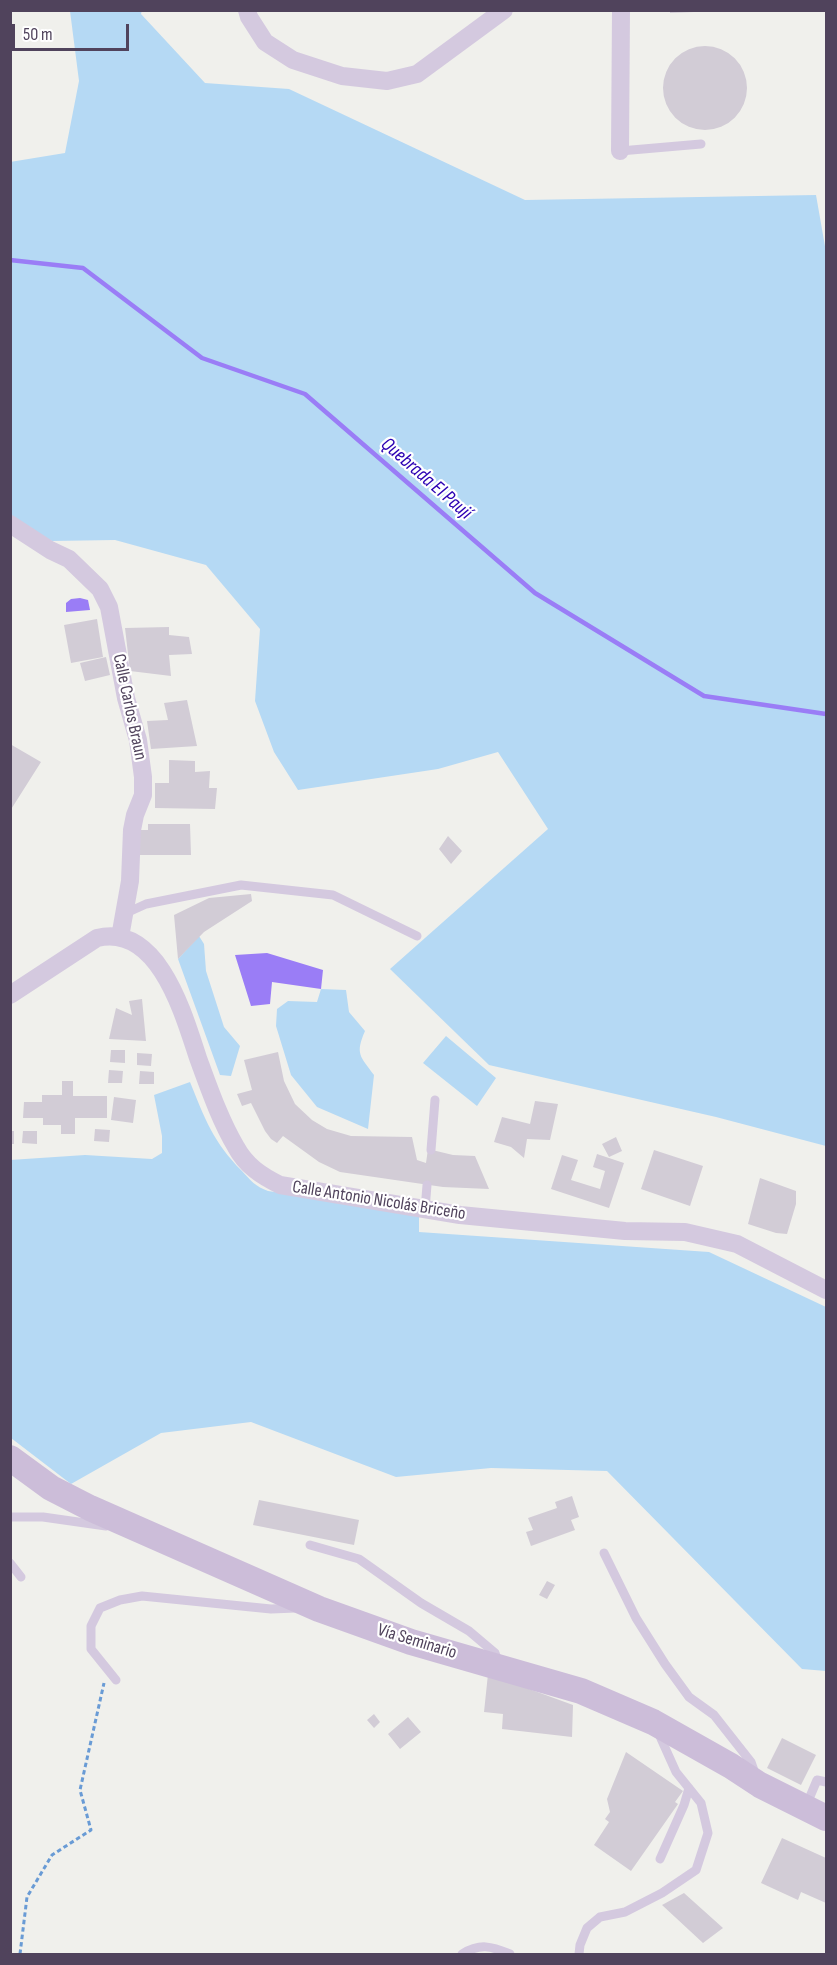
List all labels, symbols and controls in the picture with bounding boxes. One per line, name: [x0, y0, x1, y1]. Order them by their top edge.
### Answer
scale bar: [15, 12, 132, 50]
text: 50 m: [23, 24, 53, 45]
water label: Quebrada El Paují: [375, 433, 477, 525]
street label: Calle Carlos Braun: [107, 652, 151, 762]
street label: Calle Antonio Nicolás Briceño: [291, 1177, 467, 1225]
street label: Vía Seminario: [375, 1620, 459, 1664]

